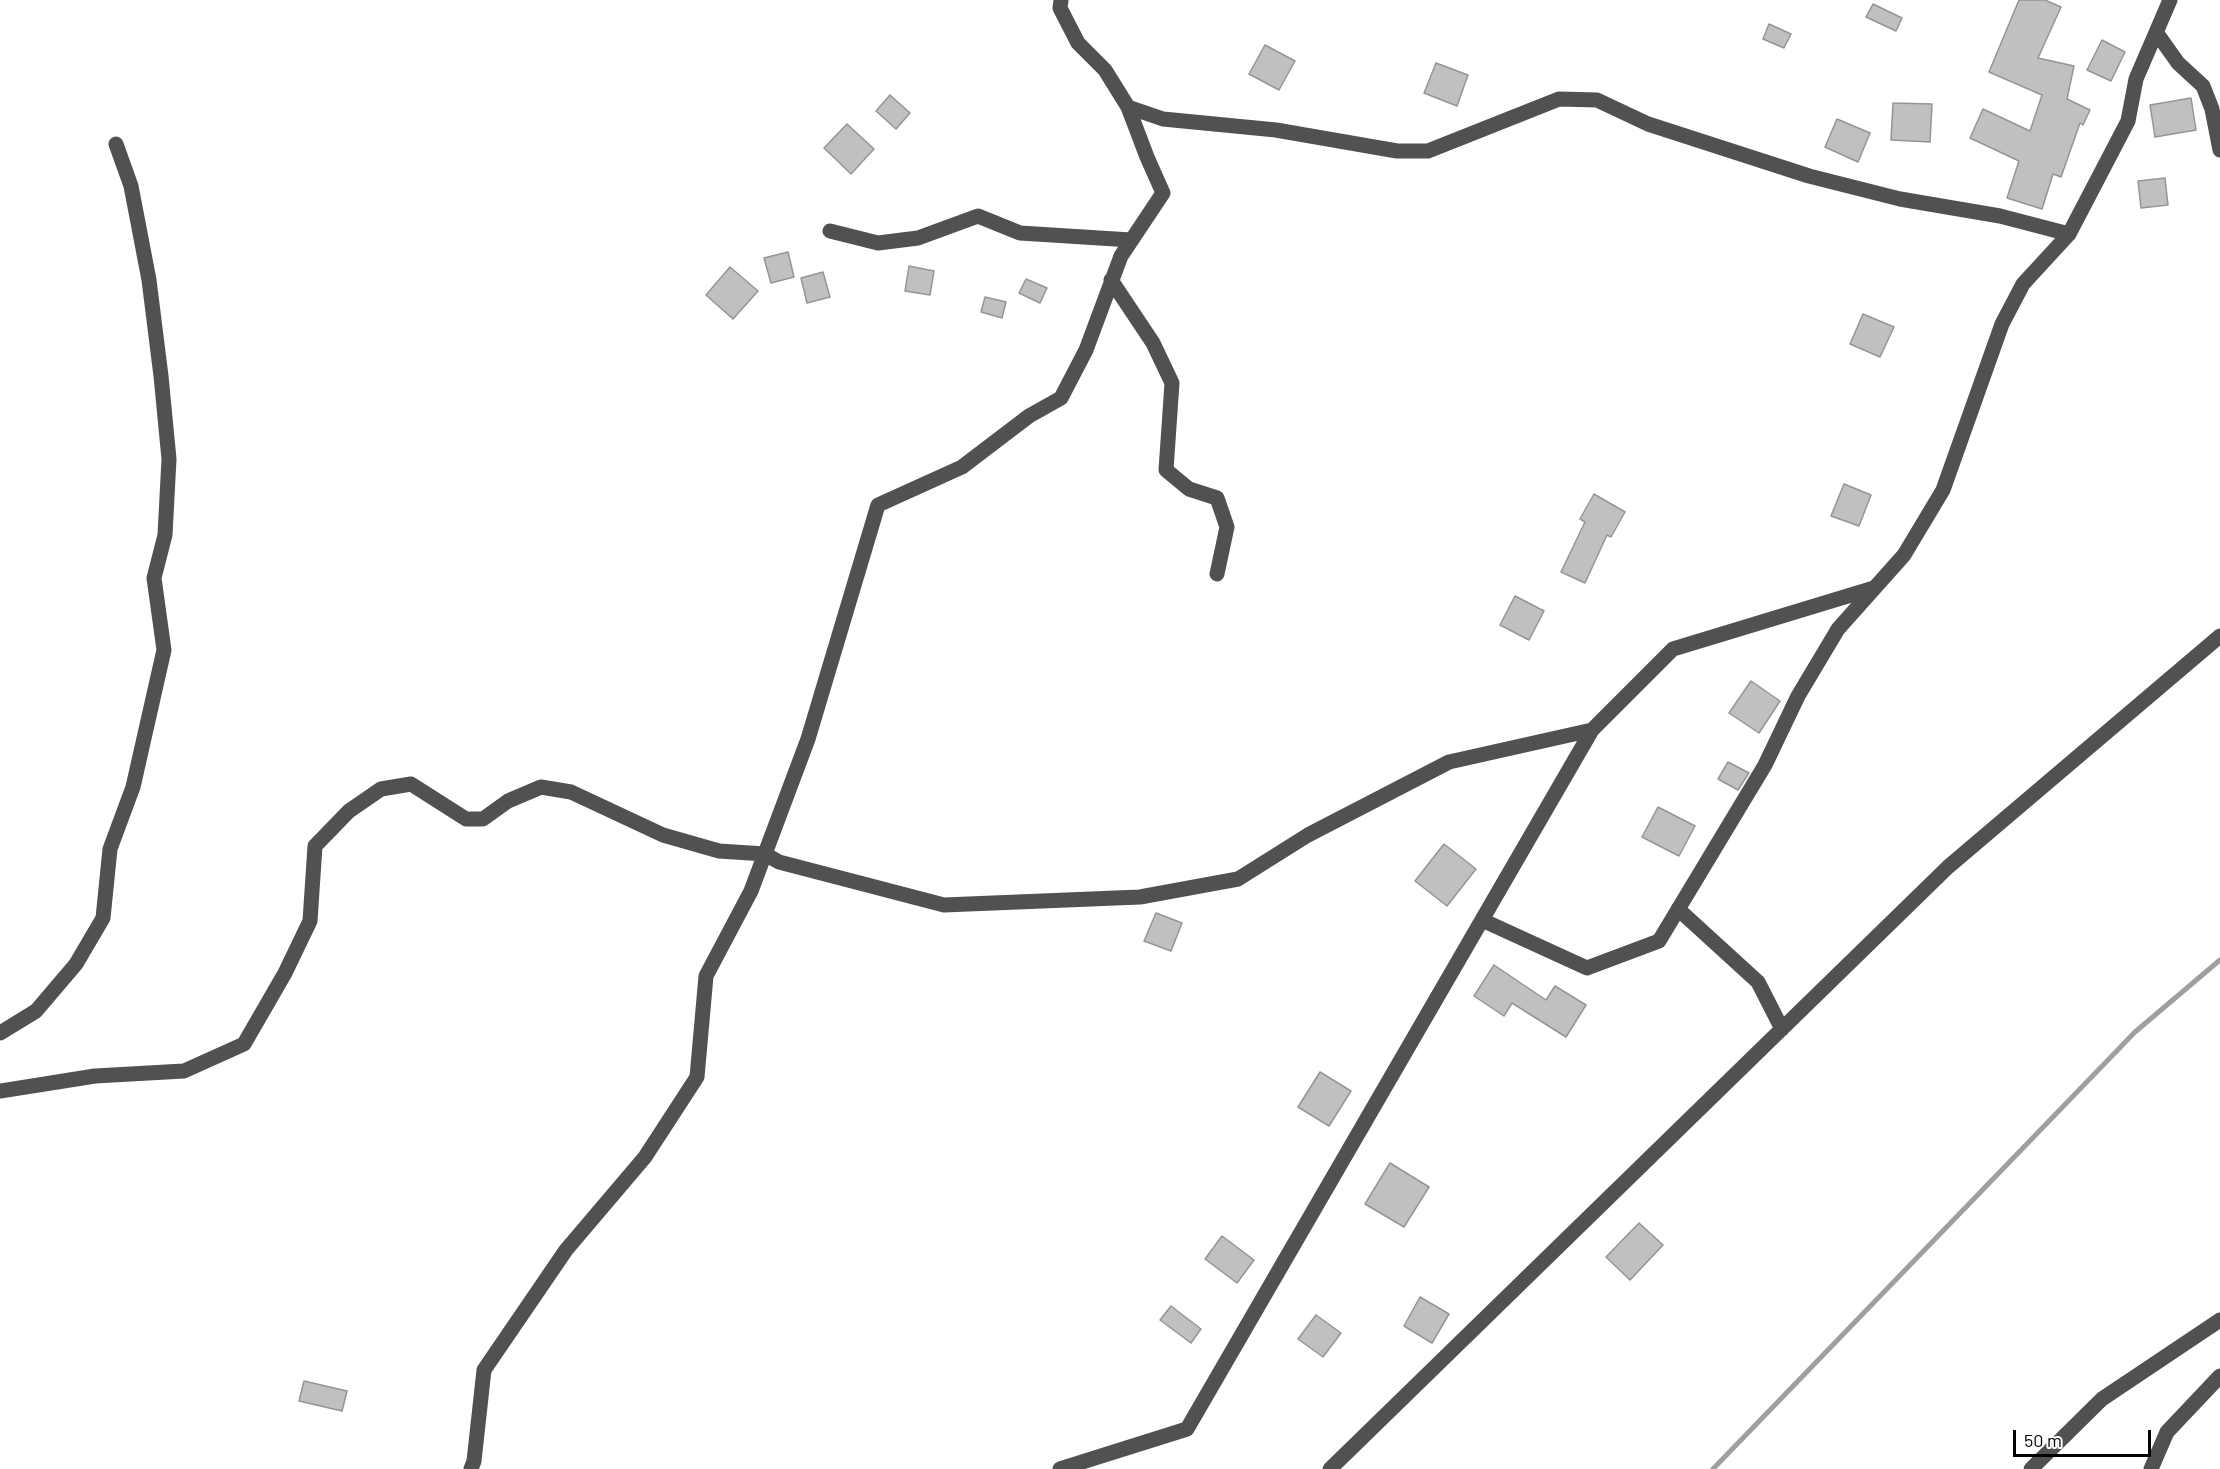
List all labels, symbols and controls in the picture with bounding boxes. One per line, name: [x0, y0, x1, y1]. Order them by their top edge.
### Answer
scale bar: [2016, 1418, 2154, 1456]
text: 50 m: [2024, 1429, 2062, 1451]

